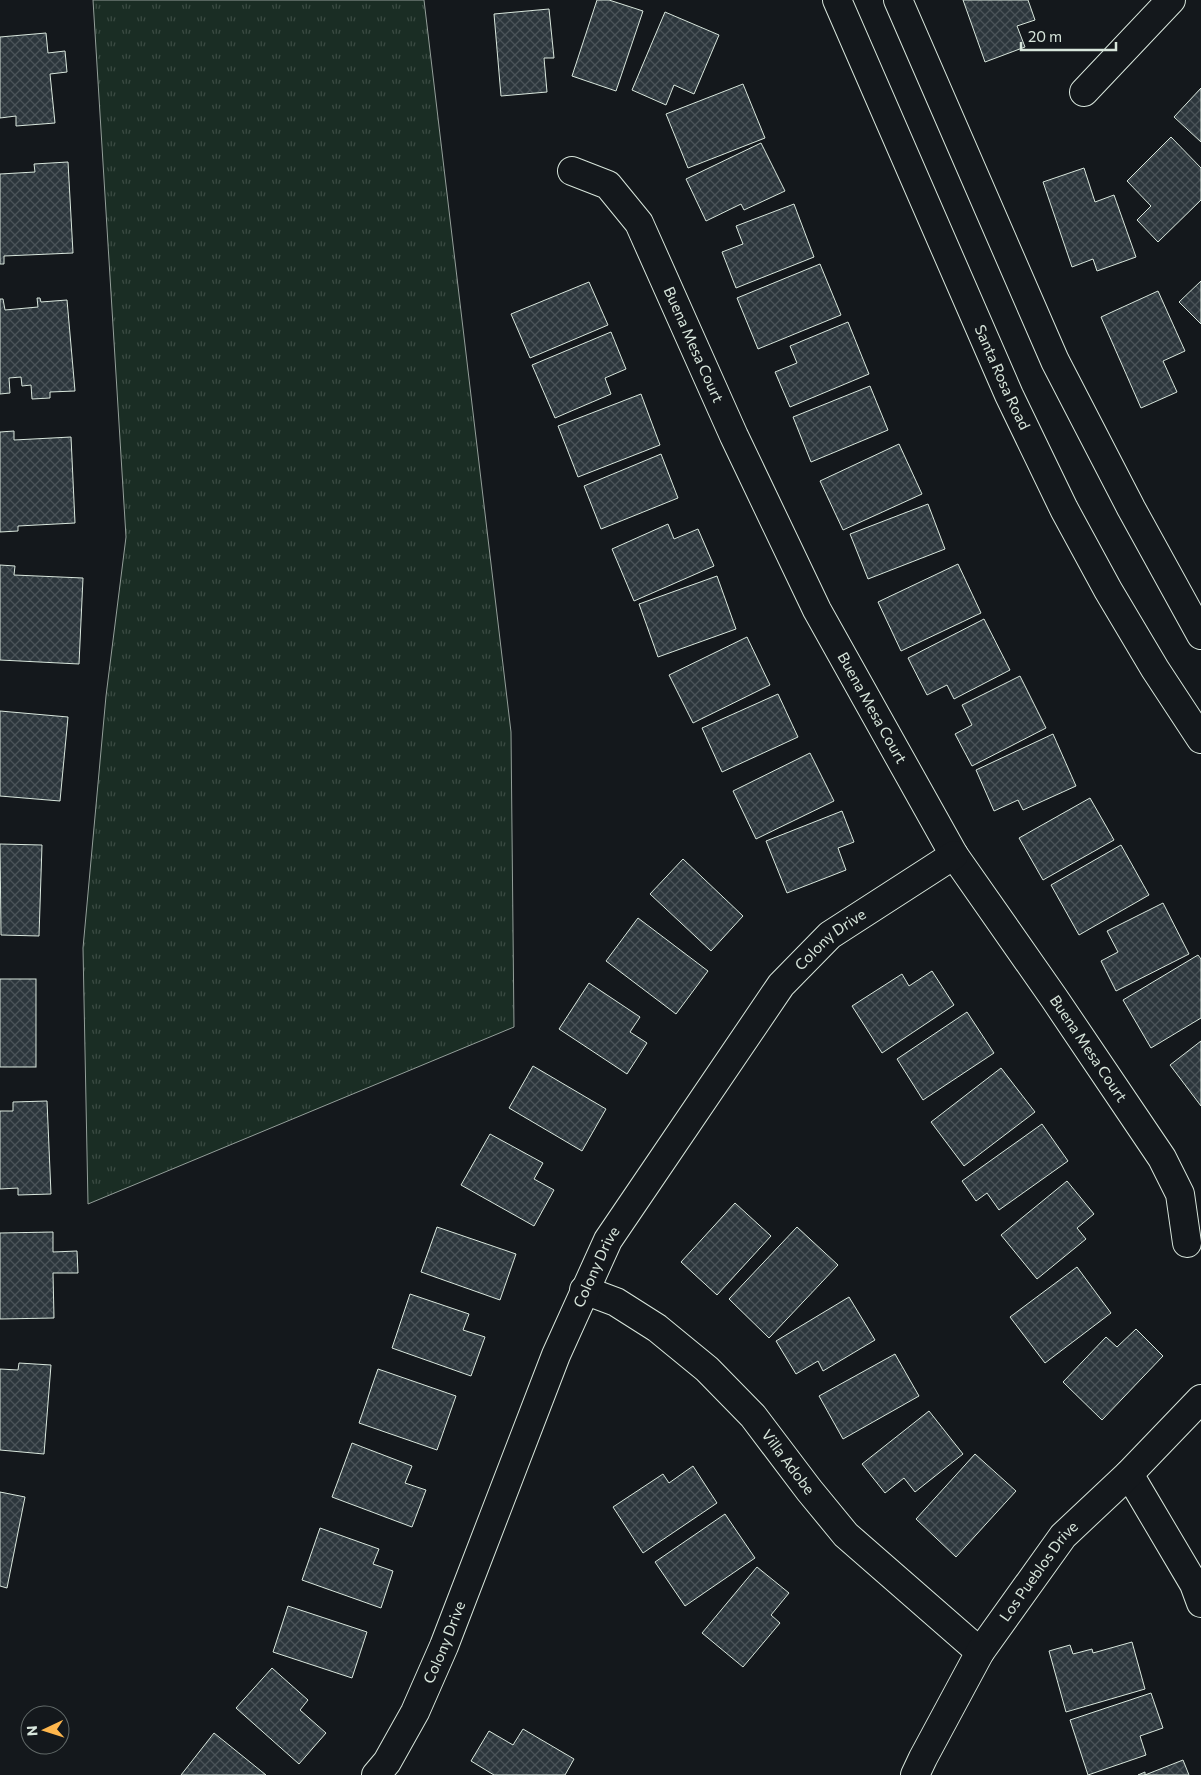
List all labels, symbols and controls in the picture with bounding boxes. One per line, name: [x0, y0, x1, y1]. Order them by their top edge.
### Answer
scale bar: [1021, 20, 1116, 52]
text: 20 m: [1028, 27, 1062, 45]
street label: Buena Mesa Court: [661, 284, 728, 405]
street label: Santa Rosa Road: [972, 322, 1034, 432]
street label: Buena Mesa Court: [834, 649, 911, 766]
street label: Colony Drive: [790, 904, 869, 974]
street label: Buena Mesa Court: [1047, 991, 1131, 1105]
street label: Colony Drive: [569, 1223, 623, 1310]
street label: Villa Adobe: [758, 1425, 819, 1498]
street label: Los Pueblos Drive: [995, 1517, 1081, 1624]
street label: Colony Drive: [419, 1598, 468, 1686]
north arrow: [20, 1705, 70, 1755]
text: N: [23, 1725, 40, 1737]

